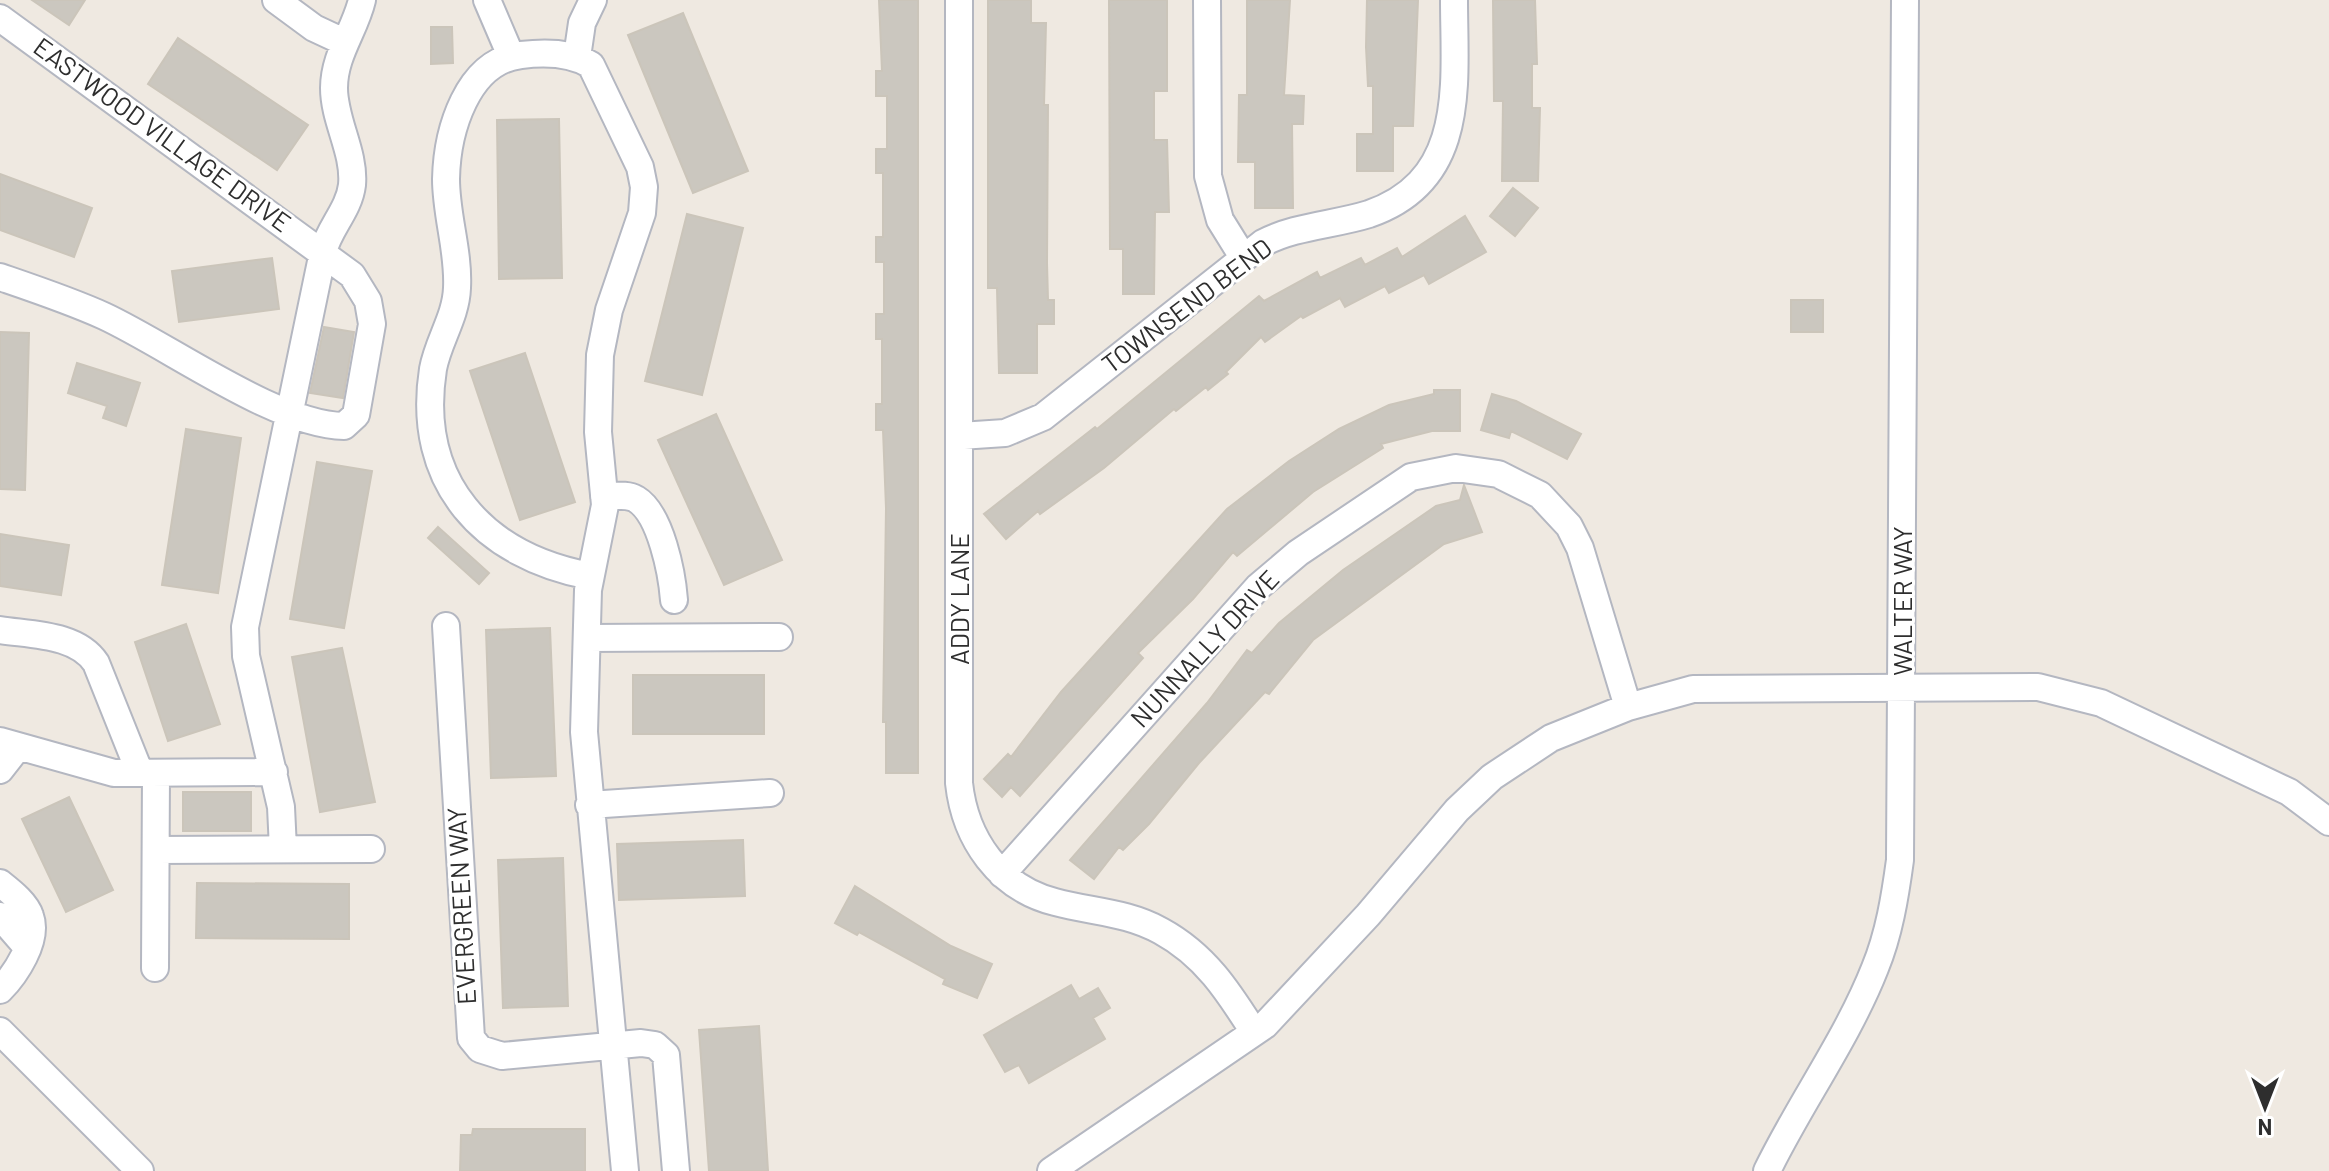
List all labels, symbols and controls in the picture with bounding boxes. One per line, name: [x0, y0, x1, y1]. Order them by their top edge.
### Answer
street label: EASTWOOD VILLAGE DRIVE: [28, 30, 298, 238]
street label: TOWNSEND BEND: [1095, 231, 1277, 379]
street label: WALTER WAY: [1886, 526, 1917, 676]
street label: ADDY LANE: [943, 533, 974, 665]
street label: NUNNALLY DRIVE: [1123, 563, 1285, 733]
street label: EVERGREEN WAY: [440, 806, 481, 1006]
north arrow: [2225, 1067, 2305, 1147]
text: N: [2258, 1115, 2272, 1141]

